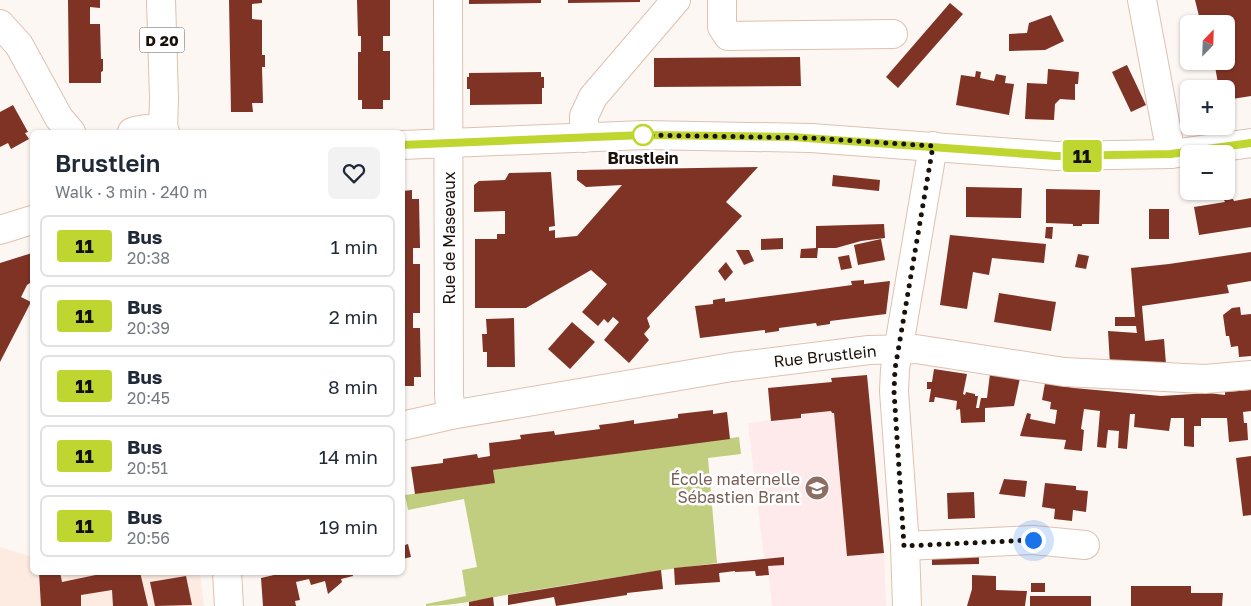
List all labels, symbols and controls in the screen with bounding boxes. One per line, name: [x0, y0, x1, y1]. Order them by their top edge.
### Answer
north arrow: [1180, 15, 1235, 70]
map controls: [1180, 15, 1235, 200]
road number: D 20: [140, 28, 184, 52]
button: +: [1180, 80, 1235, 135]
marker: Brustlein: [632, 124, 654, 146]
line badge: 11: [1060, 140, 1104, 172]
text: 11: [1073, 145, 1091, 167]
button: −: [1180, 145, 1235, 200]
button: heart: [328, 147, 380, 199]
text: Brustlein: [55, 148, 160, 177]
place label: Brustlein: [607, 148, 679, 168]
street label: Rue de Masevaux: [439, 171, 459, 304]
text: Walk · 3 min · 240 m: [55, 182, 207, 202]
text: Bus: [127, 225, 162, 248]
text: 11: [75, 235, 94, 257]
text: 1 min: [330, 235, 378, 258]
text: 20:38: [127, 248, 170, 268]
text: Bus: [127, 295, 162, 318]
text: 11: [75, 305, 94, 327]
text: 2 min: [329, 305, 378, 328]
text: 20:39: [127, 318, 170, 338]
street label: Rue Brustlein: [773, 341, 877, 371]
text: Bus: [127, 365, 162, 388]
text: 11: [75, 375, 94, 397]
text: 8 min: [328, 375, 378, 398]
text: 20:45: [127, 388, 170, 408]
text: Bus: [127, 435, 162, 458]
text: 11: [75, 445, 94, 467]
text: 14 min: [319, 445, 378, 468]
text: 20:51: [127, 458, 168, 478]
place label: École maternelle Sébastien Brant: [670, 469, 800, 507]
school or university icon: École maternelle Sébastien Brant: [804, 475, 830, 501]
text: Bus: [127, 505, 162, 528]
text: 11: [75, 515, 94, 537]
text: 19 min: [319, 515, 378, 538]
text: 20:56: [127, 528, 170, 548]
your location: [1021, 528, 1046, 553]

